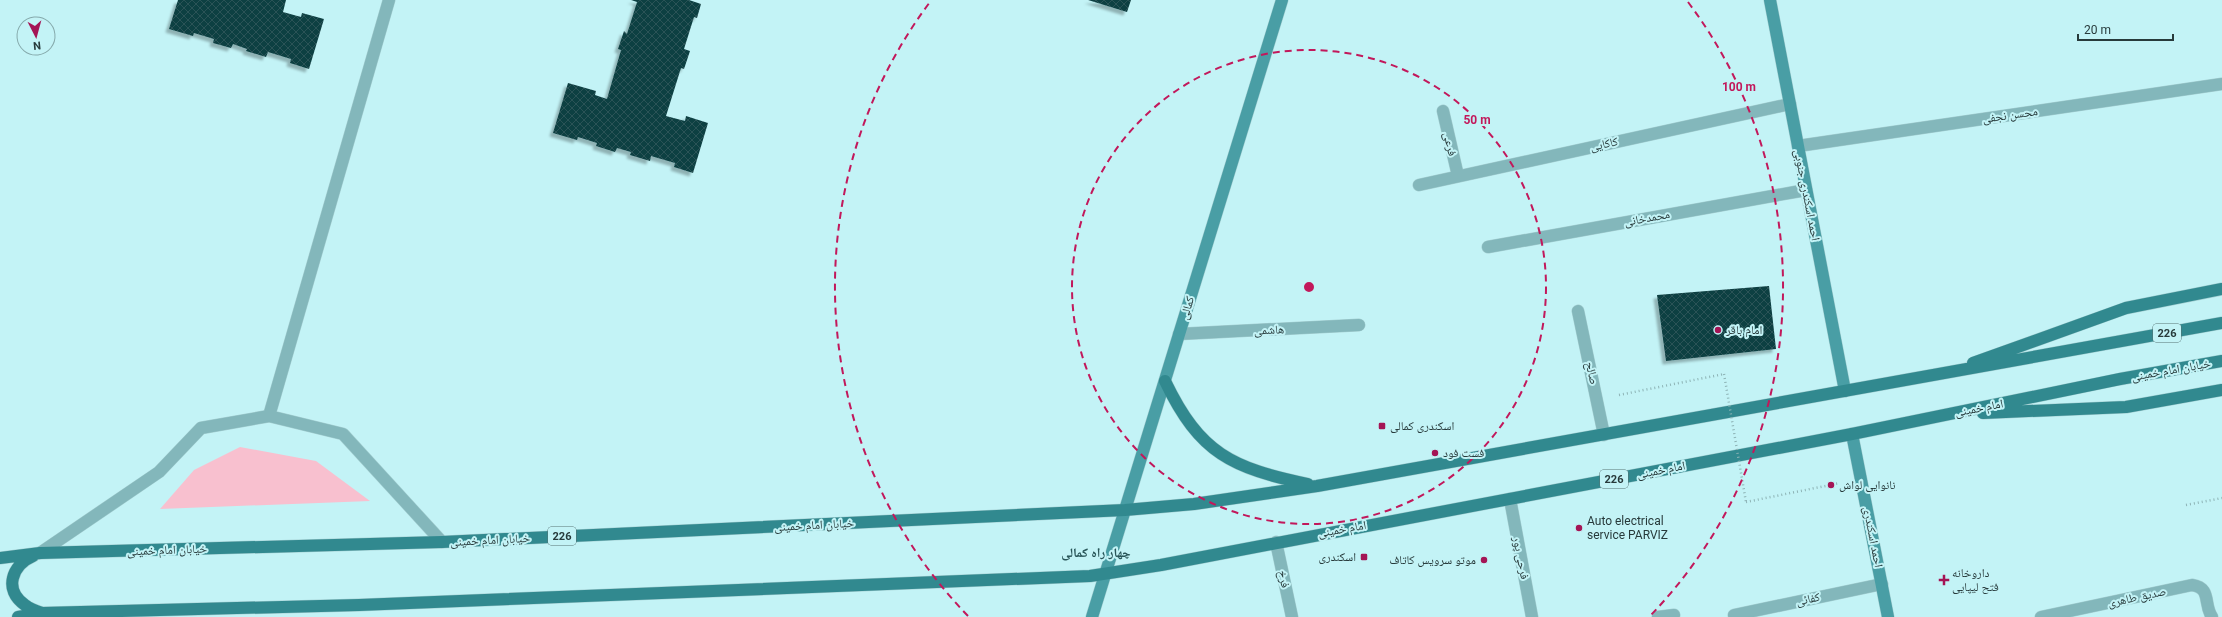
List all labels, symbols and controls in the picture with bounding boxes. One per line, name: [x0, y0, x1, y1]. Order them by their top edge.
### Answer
north arrow: [16, 16, 56, 56]
scale bar: [2078, 16, 2173, 42]
text: 20 m: [2084, 23, 2111, 37]
text: N: [32, 39, 42, 52]
text: 100 m: [1722, 80, 1756, 94]
street label: محسن نجفی: [1981, 104, 2039, 126]
text: 50 m: [1463, 113, 1491, 127]
street label: فرعی: [1440, 131, 1460, 157]
street label: کاکایی: [1589, 134, 1619, 154]
street label: احمد اسکندری جنوبی: [1791, 148, 1823, 242]
street label: محمدخانی: [1623, 207, 1671, 229]
centre of rings: [1302, 280, 1316, 294]
street label: کمالی: [1177, 295, 1197, 321]
street label: هاشمی: [1254, 322, 1284, 338]
place label: امام باقر: [1725, 323, 1763, 338]
road number: 226: [2153, 324, 2181, 342]
marker: امام باقر: [1713, 325, 1723, 335]
street label: خیابان امام خمینی: [2130, 356, 2212, 385]
street label: صالح: [1583, 360, 1601, 386]
street label: امام خمینی: [1954, 396, 2005, 421]
place label: اسکندری کمالی: [1390, 419, 1454, 433]
marker: اسکندری کمالی: [1377, 421, 1387, 431]
place label: فست فود: [1443, 446, 1484, 460]
marker: فست فود: [1430, 448, 1440, 458]
street label: امام خمینی: [1636, 458, 1687, 483]
road number: 226: [1600, 470, 1628, 488]
place label: نانوایی لواش: [1839, 478, 1896, 492]
marker: نانوایی لواش: [1826, 480, 1836, 490]
street label: احمد اسکندری: [1860, 505, 1886, 569]
place label: Auto electrical service PARVIZ: [1587, 514, 1668, 542]
street label: خیابان امام خمینی: [774, 516, 855, 535]
street label: امام خمینی: [1317, 518, 1368, 541]
marker: Auto electrical service PARVIZ: [1574, 523, 1584, 533]
road number: 226: [548, 527, 576, 545]
street label: خیابان امام خمینی: [450, 531, 531, 550]
street label: فرحی پور: [1510, 535, 1532, 581]
street label: خیابان امام خمینی: [127, 542, 208, 559]
district label: چهار راه کمالی: [1061, 545, 1131, 561]
place label: اسکندری: [1318, 550, 1356, 564]
marker: اسکندری: [1359, 552, 1369, 562]
place label: موتو سرویس کاتاف: [1389, 553, 1476, 567]
marker: موتو سرویس کاتاف: [1479, 555, 1489, 565]
place label: داروخانه فتح لیپایی: [1952, 566, 1999, 594]
street label: فرخ: [1275, 569, 1293, 589]
marker: داروخانه فتح لیپایی: [1939, 575, 1949, 585]
street label: صدیق طاهری: [2107, 584, 2167, 610]
street label: کفائی: [1795, 590, 1821, 608]

